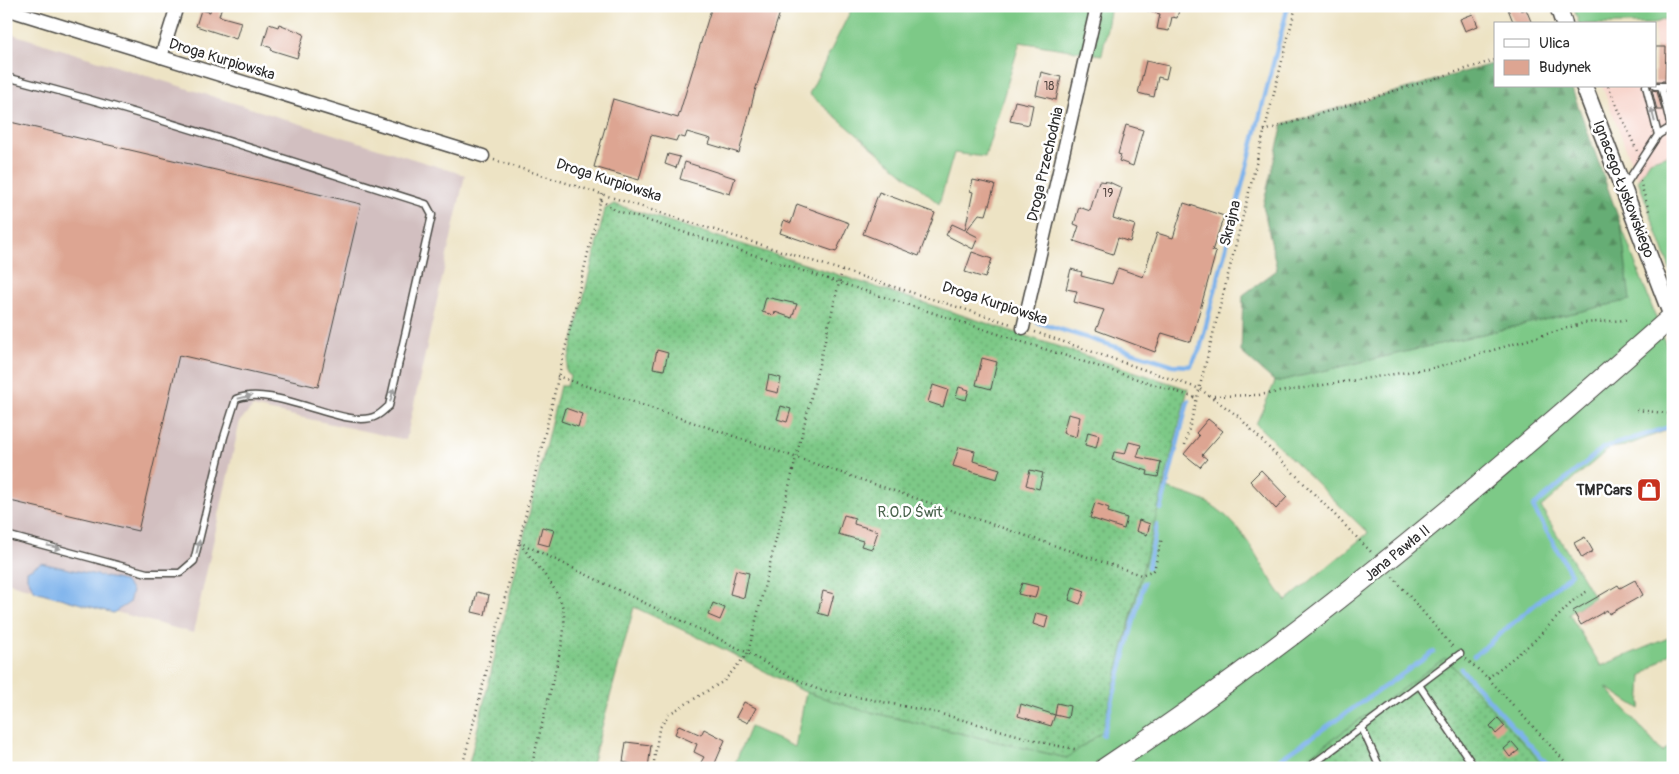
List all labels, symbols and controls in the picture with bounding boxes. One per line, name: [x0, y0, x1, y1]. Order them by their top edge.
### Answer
legend: [1494, 22, 1656, 88]
street label: Droga Kurpiowska: [167, 34, 277, 85]
text: Ulica: [1539, 34, 1570, 53]
text: Budynek: [1539, 58, 1592, 77]
house number: 18: [1044, 79, 1054, 94]
street label: Droga Przechodnia: [1023, 105, 1068, 223]
one-way arrow: [1649, 107, 1657, 122]
street label: Ignacego Łyskowskiego: [1589, 118, 1659, 261]
street label: Droga Kurpiowska: [554, 154, 664, 207]
house number: 19: [1103, 186, 1113, 201]
street label: Skrajna: [1216, 198, 1245, 248]
street label: Droga Kurpiowska: [940, 277, 1050, 330]
one-way arrow: [388, 387, 396, 402]
one-way arrow: [237, 393, 253, 401]
shop icon: TMPCars: [1636, 477, 1662, 503]
place label: TMPCars: [1575, 481, 1632, 500]
park label: R.O.D Świt: [877, 503, 944, 522]
street label: Jana Pawła II: [1360, 521, 1434, 586]
one-way arrow: [194, 540, 202, 555]
one-way arrow: [46, 543, 61, 551]

